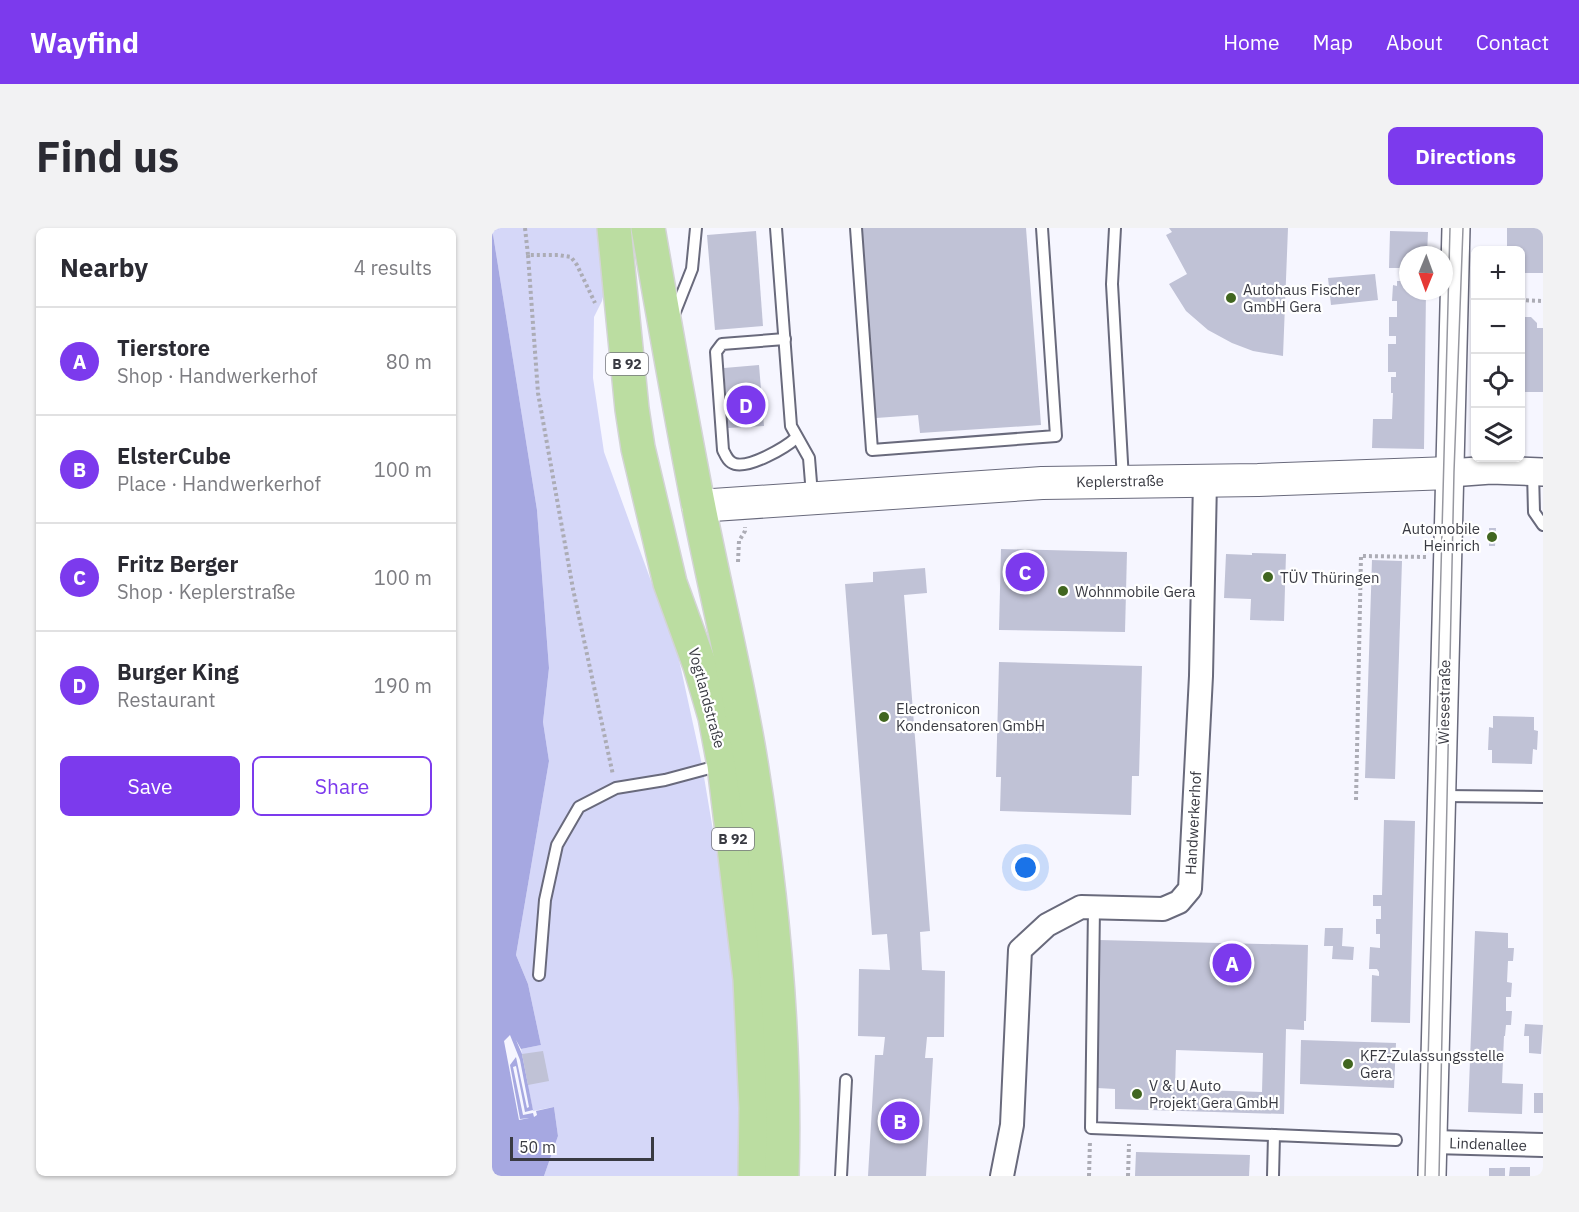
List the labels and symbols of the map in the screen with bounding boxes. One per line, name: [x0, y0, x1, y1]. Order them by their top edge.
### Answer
north arrow: [1399, 246, 1453, 300]
place label: Autohaus Fischer GmbH Gera: [1243, 280, 1360, 316]
marker: Autohaus Fischer GmbH Gera: [1224, 291, 1238, 305]
road number: B 92: [606, 353, 648, 375]
pin: D: [726, 382, 766, 428]
street label: Keplerstraße: [1076, 471, 1164, 491]
place label: Automobile Heinrich: [1402, 519, 1480, 555]
marker: Automobile Heinrich: [1485, 530, 1499, 544]
pin: C: [1006, 550, 1044, 594]
place label: TÜV Thüringen: [1280, 568, 1379, 587]
marker: TÜV Thüringen: [1261, 570, 1275, 584]
place label: Wohnmobile Gera: [1075, 582, 1196, 601]
marker: Wohnmobile Gera: [1056, 584, 1070, 598]
street label: Vogtlandstraße: [684, 646, 730, 750]
street label: Wiesestraße: [1434, 660, 1454, 744]
place label: Electronicon Kondensatoren GmbH: [896, 699, 1045, 735]
marker: Electronicon Kondensatoren GmbH: [877, 710, 891, 724]
street label: Handwerkerhof: [1181, 770, 1205, 875]
road number: B 92: [712, 828, 754, 850]
your location: [1011, 853, 1040, 882]
pin: A: [1212, 940, 1252, 986]
place label: KFZ-Zulassungsstelle Gera: [1360, 1046, 1504, 1082]
marker: KFZ-Zulassungsstelle Gera: [1341, 1057, 1355, 1071]
place label: V & U Auto Projekt Gera GmbH: [1149, 1076, 1279, 1112]
marker: V & U Auto Projekt Gera GmbH: [1130, 1087, 1144, 1101]
pin: B: [880, 1098, 920, 1144]
street label: Lindenallee: [1449, 1133, 1527, 1155]
scale bar: [510, 1134, 654, 1162]

